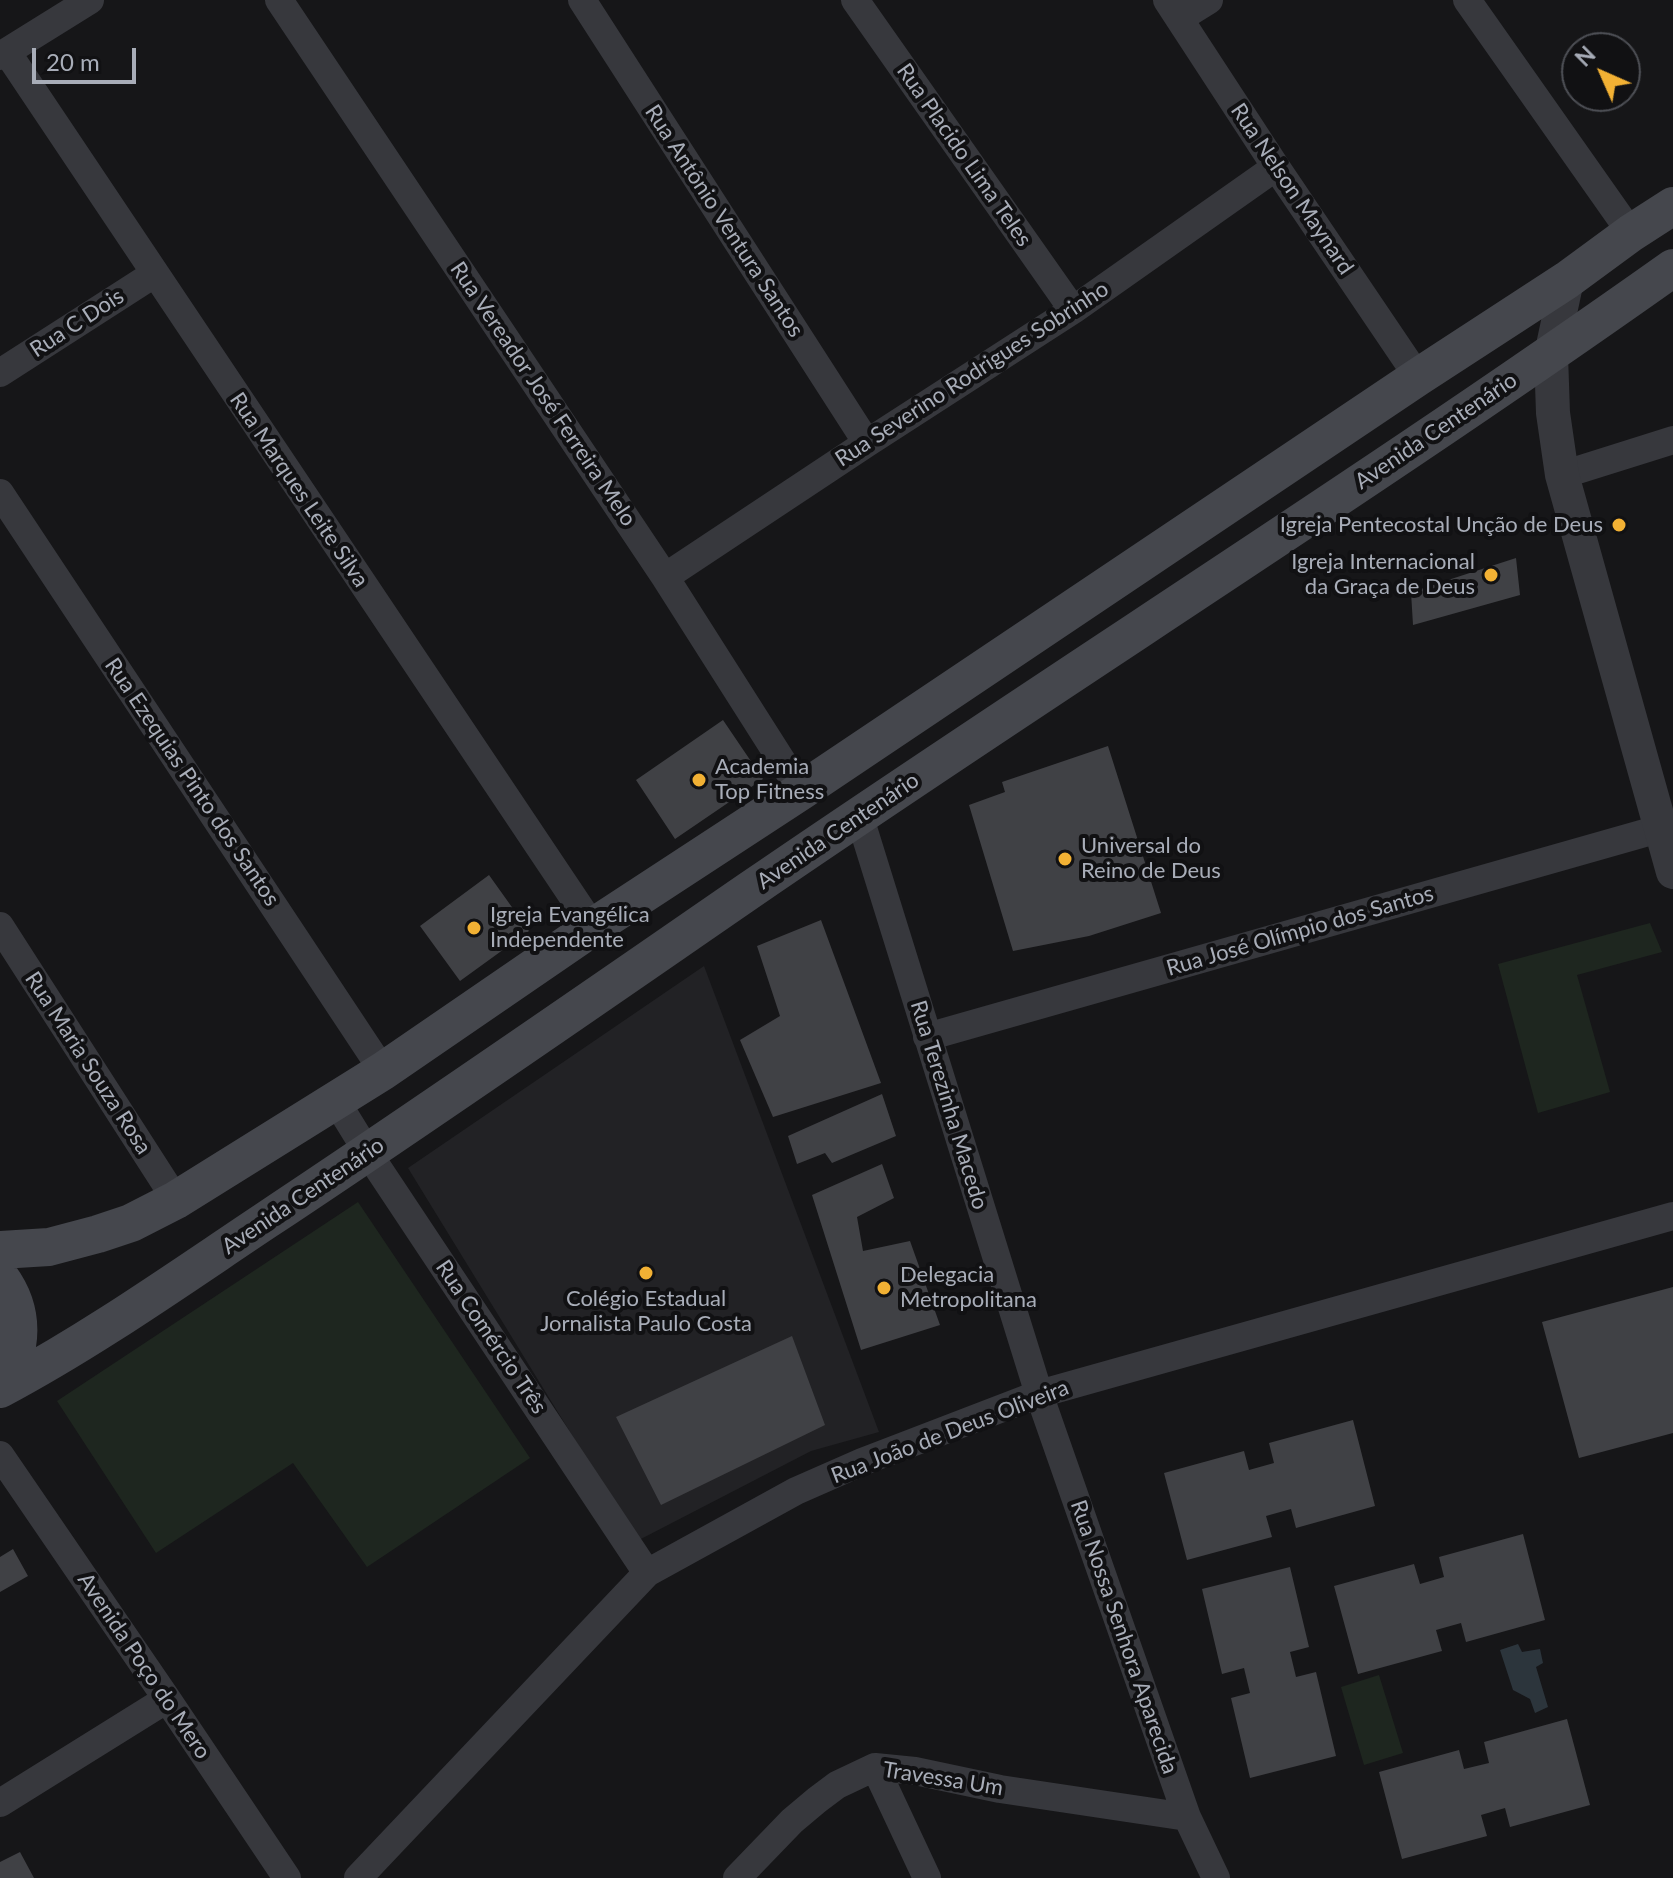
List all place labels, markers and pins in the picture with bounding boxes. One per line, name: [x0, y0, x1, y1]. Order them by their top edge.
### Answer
place label: Igreja Pentecostal Unção de Deus: [1280, 512, 1603, 538]
marker: Igreja Pentecostal Unção de Deus: [1610, 516, 1628, 534]
place label: Igreja Internacional da Graça de Deus: [1291, 549, 1475, 600]
marker: Igreja Internacional da Graça de Deus: [1482, 566, 1500, 584]
place label: Academia Top Fitness: [715, 754, 824, 806]
marker: Academia Top Fitness: [690, 771, 708, 789]
place label: Universal do Reino de Deus: [1081, 833, 1221, 884]
marker: Universal do Reino de Deus: [1056, 850, 1074, 868]
place label: Igreja Evangélica Independente: [490, 902, 650, 954]
marker: Igreja Evangélica Independente: [465, 919, 483, 937]
place label: Delegacia Metropolitana: [900, 1262, 1037, 1314]
marker: Colégio Estadual Jornalista Paulo Costa: [637, 1264, 655, 1282]
marker: Delegacia Metropolitana: [875, 1279, 893, 1297]
place label: Colégio Estadual Jornalista Paulo Costa: [540, 1286, 752, 1338]

